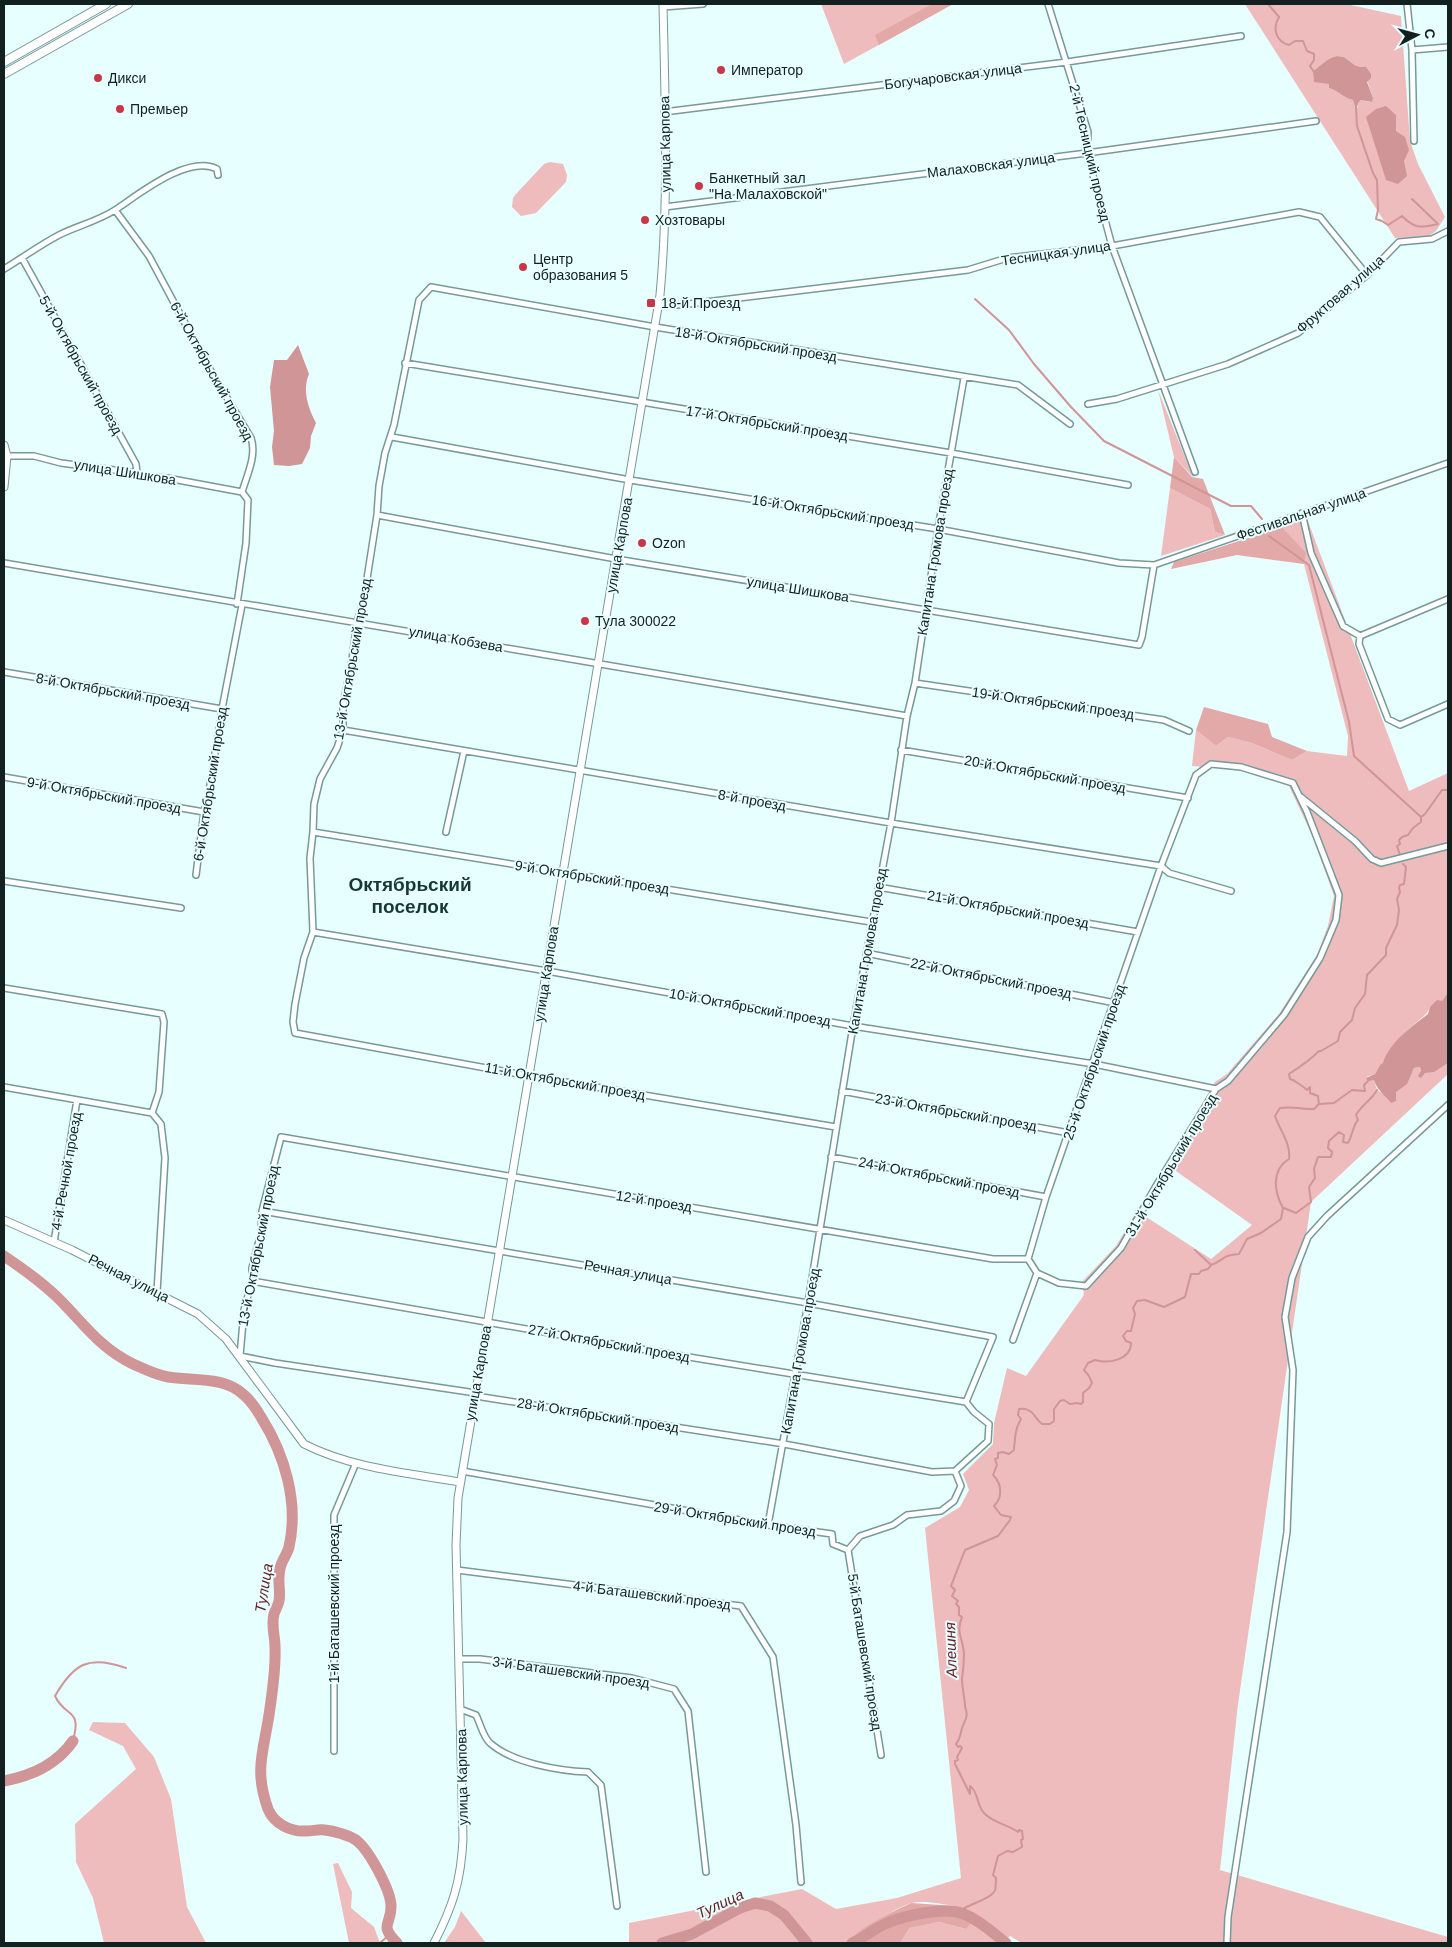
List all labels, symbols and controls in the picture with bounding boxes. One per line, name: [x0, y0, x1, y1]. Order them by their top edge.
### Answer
north arrow: [1392, 10, 1442, 60]
text: С: [1421, 28, 1438, 40]
street label: Богучаровская улица: [883, 60, 1023, 92]
place label: Император: [731, 62, 803, 78]
marker: Император: [715, 64, 727, 76]
place label: Дикси: [108, 70, 146, 86]
marker: Дикси: [92, 72, 104, 84]
street label: 2-й Тесницкий проезд: [1066, 83, 1114, 223]
street label: улица Карпова: [656, 95, 674, 192]
place label: Премьер: [130, 101, 188, 117]
marker: Премьер: [114, 103, 126, 115]
street label: Малаховская улица: [926, 149, 1056, 181]
place label: Банкетный зал "На Малаховской": [709, 170, 827, 202]
marker: Банкетный зал "На Малаховской": [693, 180, 705, 192]
place label: Хозтовары: [655, 212, 725, 228]
marker: Хозтовары: [639, 214, 651, 226]
street label: Тесницкая улица: [1000, 237, 1112, 269]
place label: Центр образования 5: [533, 251, 628, 283]
street label: Фруктовая улица: [1293, 252, 1387, 336]
marker: Центр образования 5: [517, 261, 529, 273]
street label: 5-й Октябрьский проезд: [36, 293, 126, 437]
place label: 18-й Проезд: [661, 295, 740, 311]
marker: 18-й Проезд: [645, 297, 657, 309]
street label: 6-й Октябрьский проезд: [167, 299, 257, 443]
street label: 18-й Октябрьский проезд: [674, 323, 838, 365]
street label: 17-й Октябрьский проезд: [685, 402, 849, 444]
street label: улица Шишкова: [73, 456, 178, 488]
street label: Капитана Громова проезд: [914, 468, 956, 636]
street label: Фестивальная улица: [1234, 484, 1368, 544]
street label: 16-й Октябрьский проезд: [751, 491, 915, 533]
street label: улица Карпова: [603, 496, 635, 594]
place label: Ozon: [652, 535, 685, 551]
marker: Ozon: [636, 537, 648, 549]
street label: улица Шишкова: [746, 573, 851, 605]
street label: 13-й Октябрьский проезд: [330, 577, 374, 741]
place label: Тула 300022: [595, 613, 676, 629]
marker: Тула 300022: [579, 615, 591, 627]
street label: улица Кобзева: [408, 623, 504, 655]
street label: 8-й Октябрьский проезд: [35, 670, 191, 712]
street label: 19-й Октябрьский проезд: [971, 684, 1135, 722]
street label: 6-й Октябрьский проезд: [190, 706, 230, 862]
street label: 20-й Октябрьский проезд: [963, 752, 1127, 796]
street label: 9-й Октябрьский проезд: [26, 774, 182, 816]
street label: 8-й проезд: [717, 786, 787, 814]
street label: 9-й Октябрьский проезд: [514, 857, 670, 897]
street label: Капитана Громова проезд: [844, 867, 890, 1035]
district label: Октябрьский поселок: [348, 874, 472, 917]
street label: 21-й Октябрьский проезд: [926, 887, 1090, 931]
street label: улица Карпова: [531, 925, 561, 1023]
street label: 22-й Октябрьский проезд: [909, 955, 1073, 1001]
street label: 25-й Октябрьский проезд: [1060, 982, 1128, 1142]
street label: 10-й Октябрьский проезд: [668, 985, 832, 1029]
street label: 11-й Октябрьский проезд: [483, 1059, 647, 1103]
street label: 23-й Октябрьский проезд: [874, 1090, 1038, 1134]
street label: 31-й Октябрьский проезд: [1122, 1091, 1220, 1239]
street label: 4-й Речной проезд: [48, 1111, 84, 1231]
street label: 24-й Октябрьский проезд: [857, 1154, 1021, 1200]
street label: 13-й Октябрьский проезд: [235, 1164, 281, 1328]
street label: 12-й проезд: [615, 1187, 693, 1215]
street label: Речная улица: [86, 1251, 172, 1305]
street label: Речная улица: [583, 1256, 673, 1288]
street label: Капитана Громова проезд: [777, 1267, 823, 1435]
street label: 27-й Октябрьский проезд: [527, 1321, 691, 1365]
street label: улица Карпова: [462, 1324, 494, 1422]
street label: 28-й Октябрьский проезд: [516, 1394, 680, 1436]
street label: 29-й Октябрьский проезд: [653, 1498, 817, 1540]
street label: 1-й Баташевский проезд: [326, 1525, 342, 1683]
water label: Тулица: [251, 1562, 276, 1614]
street label: 5-й Баташевский проезд: [845, 1572, 885, 1732]
street label: 4-й Баташевский проезд: [572, 1577, 732, 1613]
water label: Алешня: [941, 1622, 960, 1679]
street label: 3-й Баташевский проезд: [491, 1653, 651, 1691]
street label: улица Карпова: [453, 1728, 471, 1825]
water label: Тулица: [694, 1885, 746, 1922]

